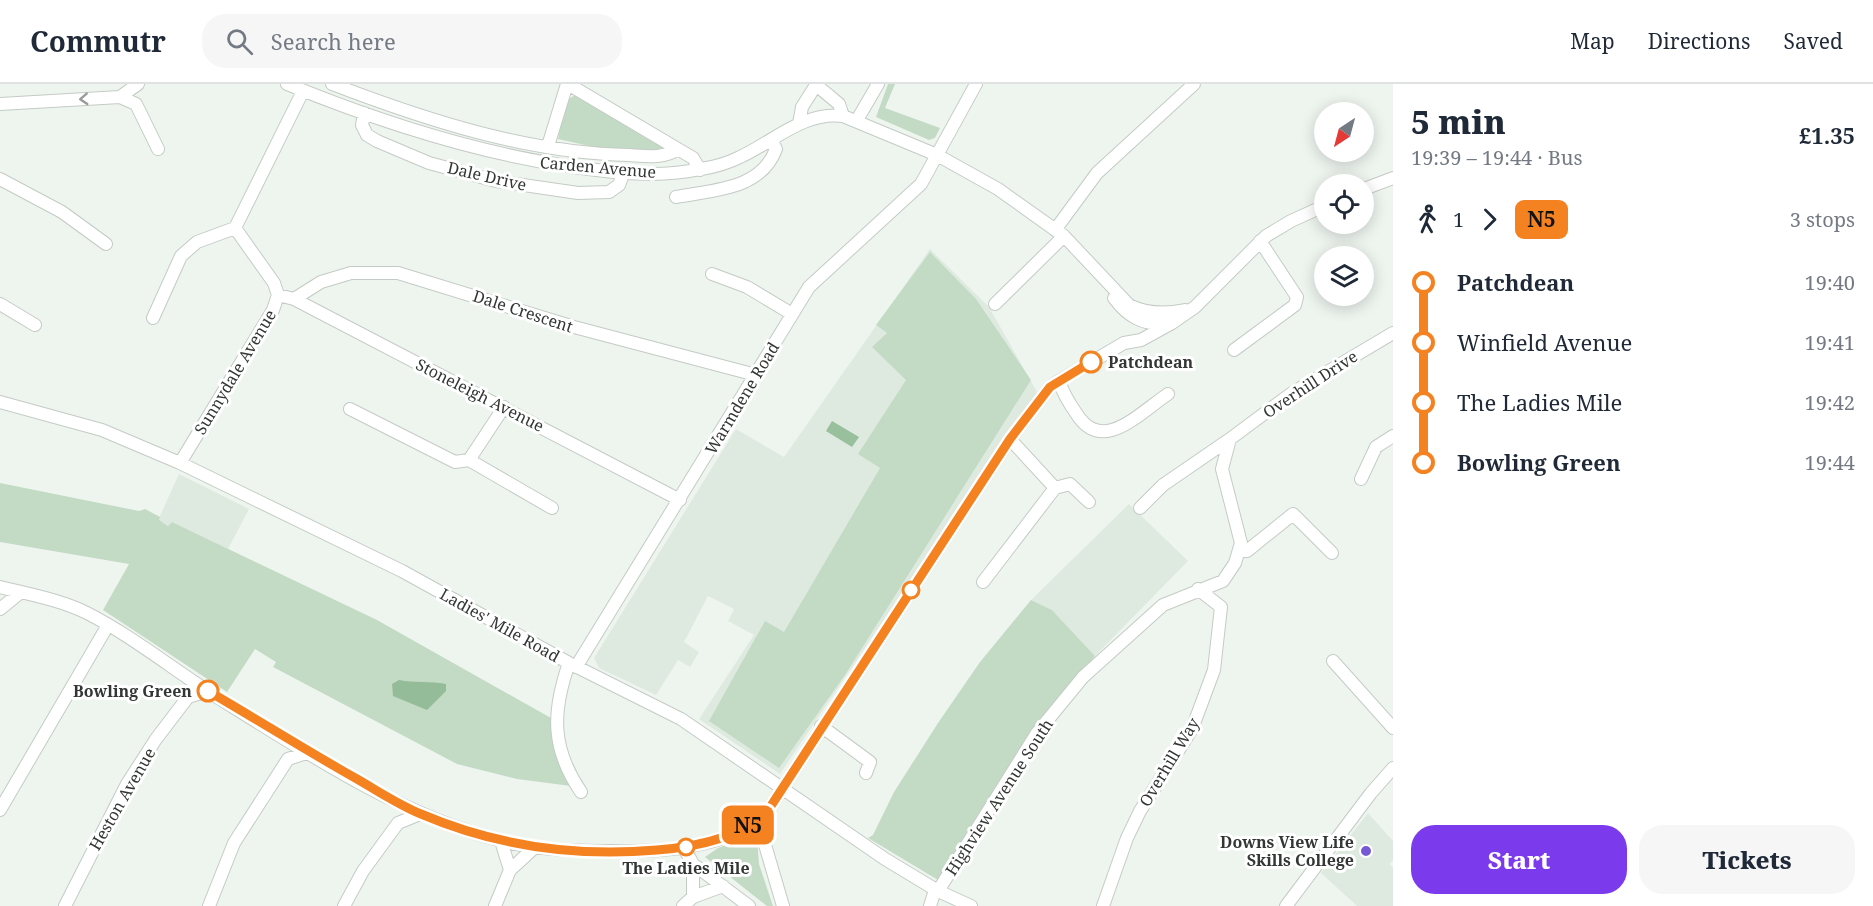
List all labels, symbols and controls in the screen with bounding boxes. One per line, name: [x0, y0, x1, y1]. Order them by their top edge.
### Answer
search box: [202, 14, 622, 68]
text: Commutr: [30, 22, 166, 60]
icon: search: [223, 25, 256, 58]
text: Search here: [271, 26, 396, 56]
text: Map: [1570, 27, 1615, 55]
text: Directions: [1648, 27, 1750, 55]
text: Saved: [1783, 27, 1843, 55]
one-way arrow: [80, 93, 89, 106]
text: 5 min: [1411, 99, 1506, 144]
north arrow: [1314, 102, 1374, 162]
map controls: [1314, 102, 1374, 306]
text: £1.35: [1799, 120, 1855, 150]
text: 19:39 – 19:44 · Bus: [1411, 144, 1582, 171]
street label: Carden Avenue: [539, 151, 657, 183]
street label: Dale Drive: [445, 156, 529, 196]
button: locate: [1314, 174, 1374, 234]
icon: walk: [1411, 203, 1444, 236]
icon: forward: [1473, 203, 1506, 236]
text: N5: [1527, 205, 1556, 233]
text: 1: [1453, 206, 1464, 233]
text: 3 stops: [1790, 206, 1855, 233]
button: layers: [1314, 246, 1374, 306]
text: Patchdean: [1457, 267, 1574, 297]
text: 19:40: [1805, 269, 1855, 296]
street label: Dale Crescent: [470, 284, 576, 338]
street label: Sunnydale Avenue: [189, 306, 281, 438]
text: Winfield Avenue: [1457, 327, 1632, 357]
text: 19:41: [1805, 329, 1855, 356]
street label: Warmdene Road: [700, 338, 784, 458]
street label: Overhill Drive: [1258, 345, 1362, 423]
marker: Patchdean: [1080, 351, 1102, 373]
place label: Patchdean: [1108, 351, 1194, 373]
street label: Stoneleigh Avenue: [412, 353, 548, 437]
text: The Ladies Mile: [1457, 387, 1622, 417]
text: 19:42: [1805, 389, 1855, 416]
text: Bowling Green: [1457, 447, 1621, 477]
text: 19:44: [1805, 449, 1855, 476]
unlabelled marker: [902, 581, 920, 599]
street label: Ladies' Mile Road: [436, 583, 564, 667]
place label: Bowling Green: [73, 680, 192, 702]
marker: Bowling Green: [197, 680, 219, 702]
street label: Overhill Way: [1134, 713, 1205, 811]
street label: Highview Avenue South: [940, 714, 1058, 880]
street label: Heston Avenue: [84, 744, 160, 854]
line badge: N5: [721, 806, 775, 844]
text: N5: [734, 811, 762, 839]
button: Start: [1411, 825, 1627, 894]
button: Tickets: [1639, 825, 1855, 894]
place label: Downs View Life Skills College: [1220, 831, 1354, 871]
marker: The Ladies Mile: [677, 838, 695, 856]
marker: Downs View Life Skills College: [1359, 844, 1373, 858]
place label: The Ladies Mile: [622, 857, 750, 879]

